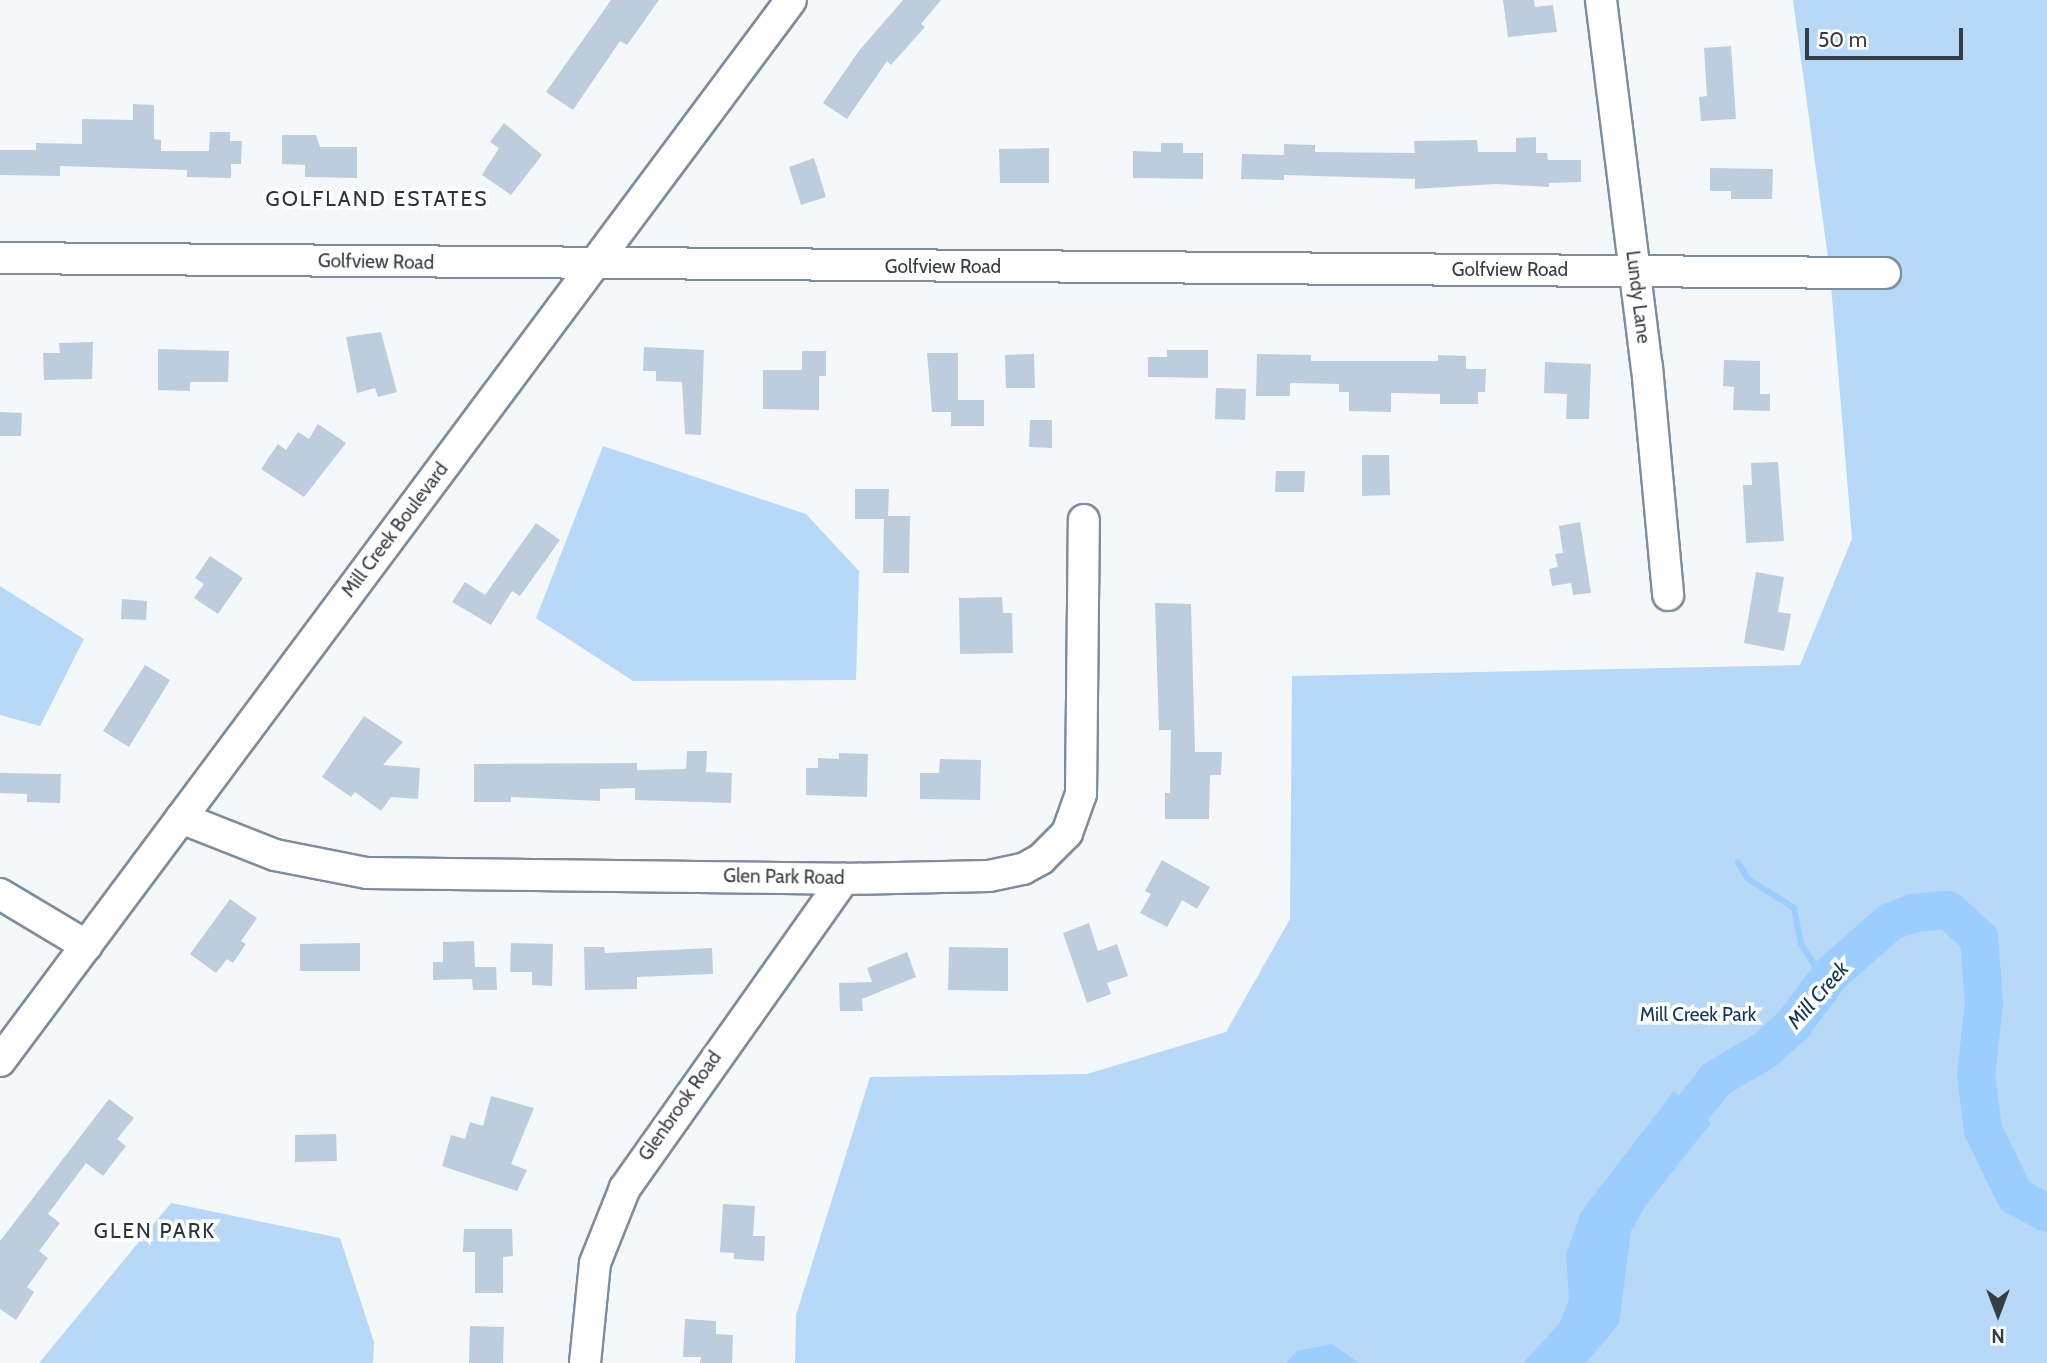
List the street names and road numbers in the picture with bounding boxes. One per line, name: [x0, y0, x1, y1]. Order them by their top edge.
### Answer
street label: Lundy Lane: [1621, 249, 1655, 345]
street label: Golfview Road: [318, 250, 434, 274]
street label: Golfview Road: [885, 256, 1001, 278]
street label: Golfview Road: [1452, 259, 1568, 281]
street label: Mill Creek Boulevard: [337, 458, 453, 602]
street label: Glen Park Road: [723, 865, 845, 889]
street label: Glenbrook Road: [634, 1047, 726, 1165]

